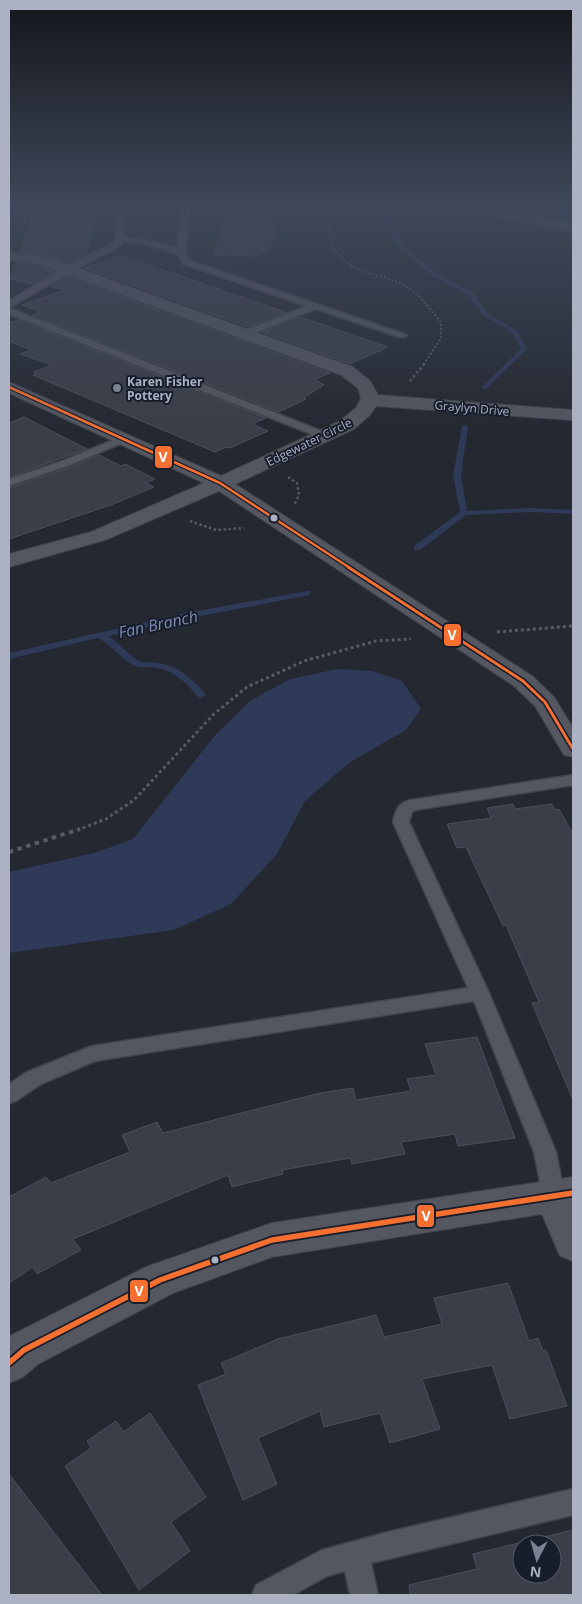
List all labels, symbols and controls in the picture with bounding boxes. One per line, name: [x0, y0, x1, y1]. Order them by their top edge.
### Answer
place label: Karen Fisher Pottery: [127, 373, 203, 404]
marker: Karen Fisher Pottery: [111, 382, 123, 394]
street label: Graylyn Drive: [434, 396, 510, 420]
street label: Edgewater Circle: [263, 414, 355, 470]
line badge: V: [154, 445, 173, 469]
text: V: [158, 447, 168, 466]
unlabelled marker: [269, 513, 279, 523]
water label: Fan Branch: [116, 605, 200, 643]
line badge: V: [443, 623, 462, 647]
text: V: [447, 625, 457, 644]
line badge: V: [416, 1204, 435, 1228]
text: V: [421, 1206, 431, 1225]
unlabelled marker: [210, 1255, 220, 1265]
line badge: V: [129, 1279, 149, 1303]
text: V: [134, 1281, 144, 1300]
north arrow: [512, 1534, 562, 1584]
text: N: [529, 1562, 542, 1582]

